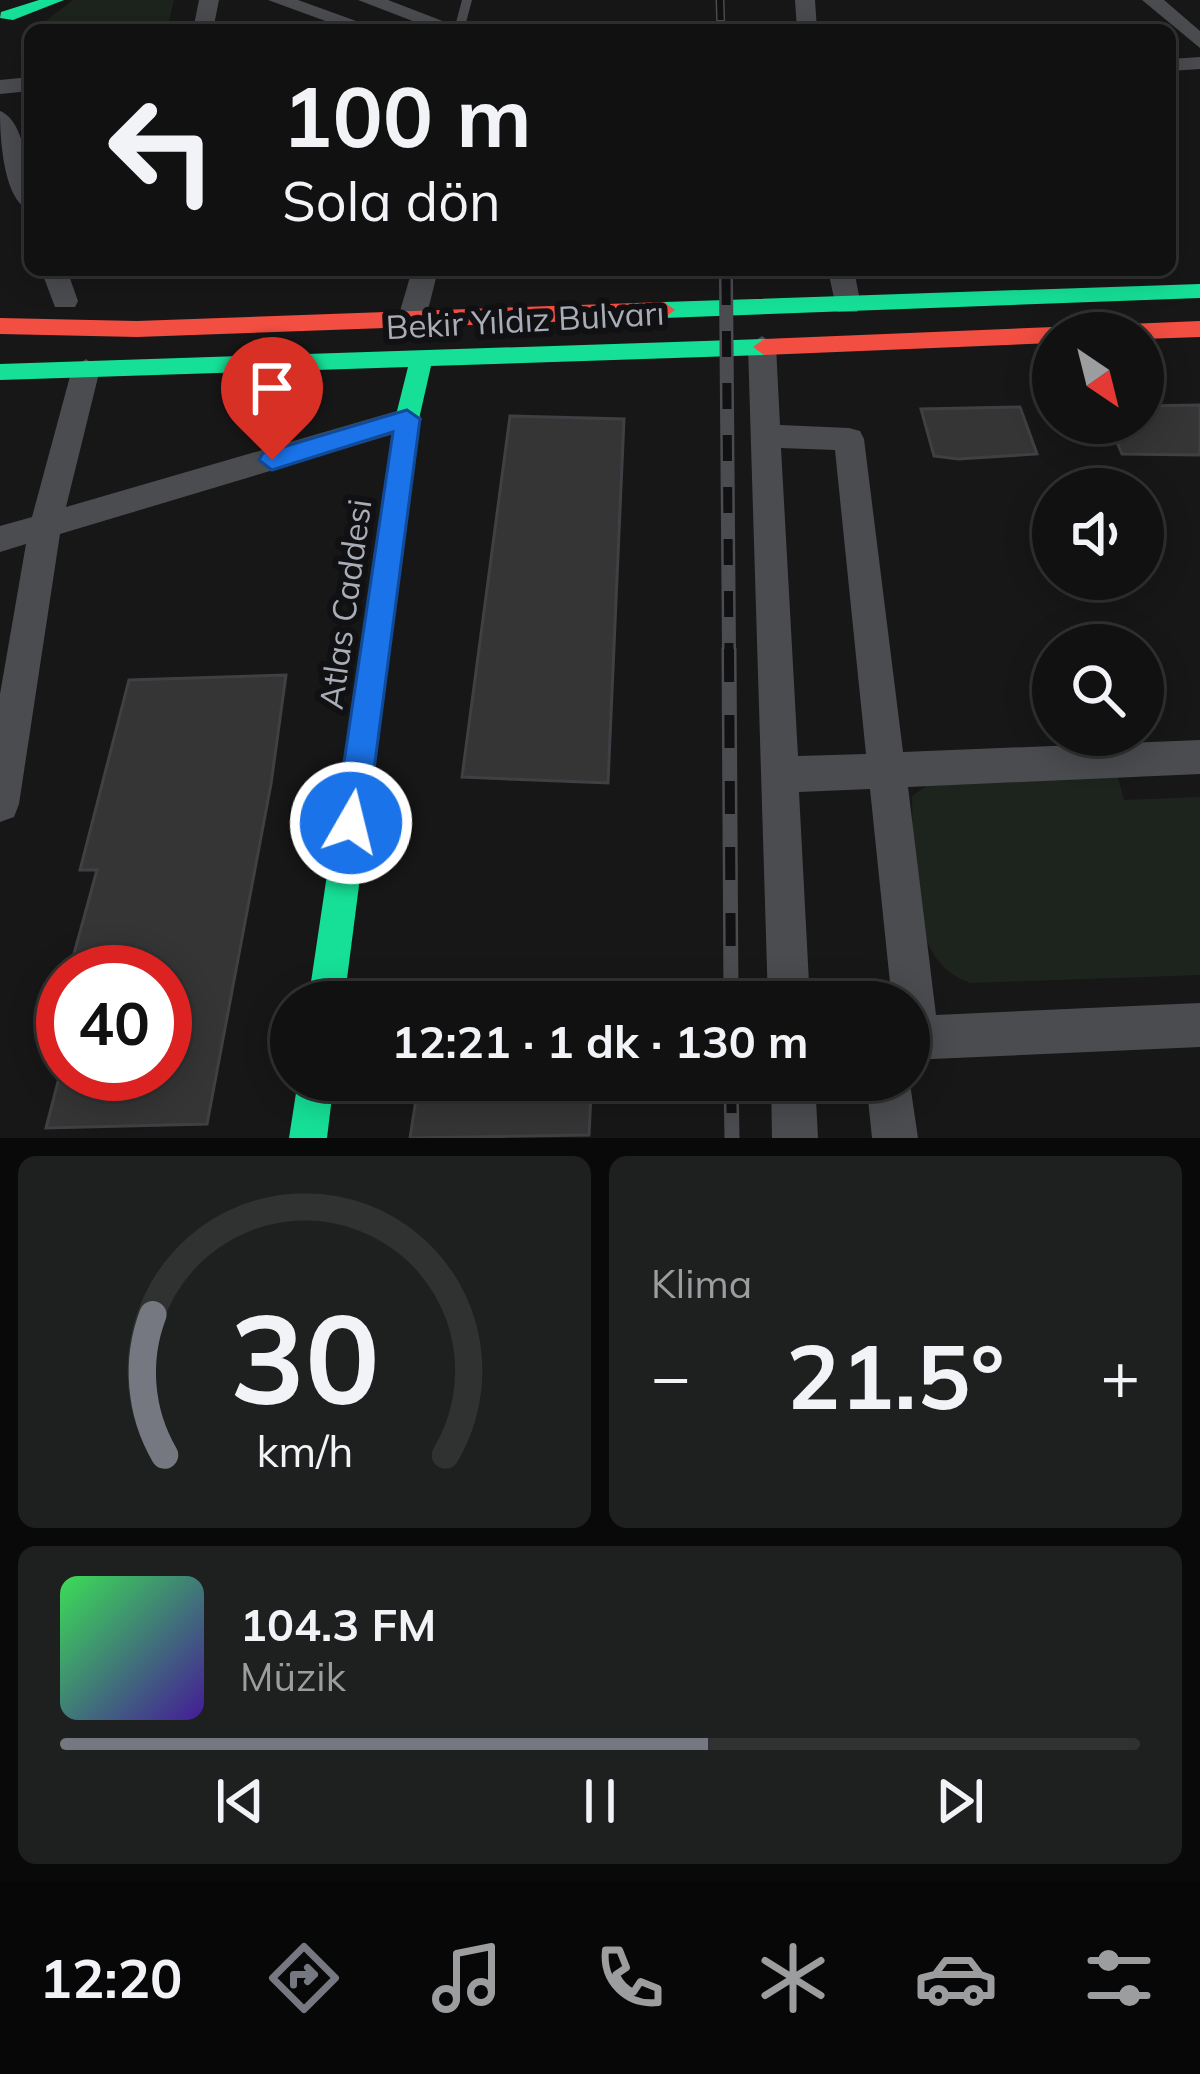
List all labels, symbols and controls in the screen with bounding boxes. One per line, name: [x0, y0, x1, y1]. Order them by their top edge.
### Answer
text: 100 m: [282, 63, 532, 168]
icon: left: [84, 72, 240, 228]
text: Sola dön: [282, 167, 501, 235]
street label: Bekir Yıldız Bulvarı: [385, 292, 665, 347]
north arrow: [1032, 312, 1164, 444]
map controls: [1032, 312, 1164, 756]
pin: [221, 337, 323, 460]
icon: arrive: [239, 355, 305, 421]
button: sound: [1032, 468, 1164, 600]
street label: Atlas Caddesi: [309, 496, 380, 712]
button: search: [1032, 624, 1164, 756]
position arrow: [288, 760, 414, 886]
speed limit sign: 40: [36, 945, 192, 1101]
text: 12:21 · 1 dk · 130 m: [392, 1013, 808, 1069]
text: Klima: [651, 1259, 752, 1308]
text: 30: [230, 1279, 379, 1435]
text: 21.5°: [786, 1319, 1005, 1432]
text: −: [651, 1334, 691, 1417]
text: +: [1100, 1334, 1140, 1417]
text: km/h: [256, 1424, 353, 1478]
text: 104.3 FM: [240, 1596, 436, 1652]
text: Müzik: [240, 1652, 346, 1701]
icon: previous: [207, 1768, 273, 1834]
icon: pause: [567, 1768, 633, 1834]
icon: next: [927, 1768, 993, 1834]
icon: directions: [262, 1936, 346, 2020]
icon: music: [425, 1936, 509, 2020]
icon: phone: [588, 1936, 672, 2020]
icon: climate: [751, 1936, 835, 2020]
icon: car: [914, 1936, 998, 2020]
icon: filters: [1077, 1936, 1161, 2020]
text: 12:20: [40, 1944, 183, 2012]

